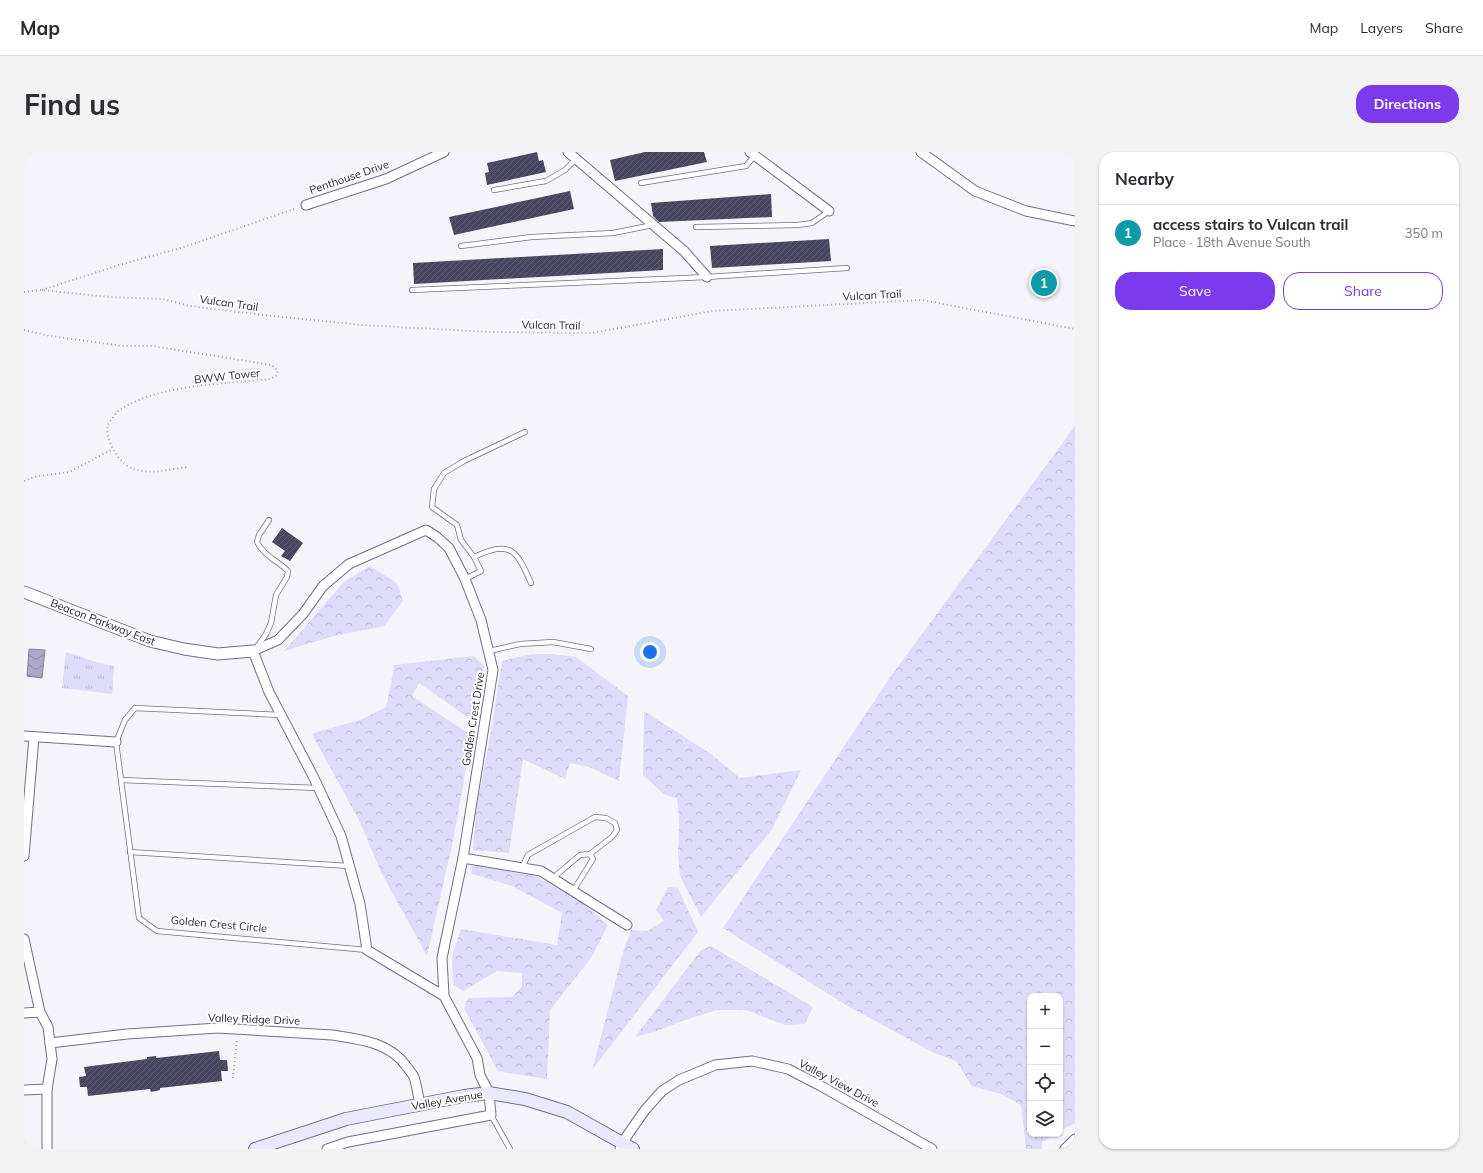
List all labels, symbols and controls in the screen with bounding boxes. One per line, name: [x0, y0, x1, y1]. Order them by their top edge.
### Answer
text: Map: [20, 16, 60, 40]
text: Map: [1309, 19, 1338, 37]
text: Layers: [1360, 19, 1403, 37]
text: Share: [1425, 19, 1463, 37]
button: Directions: [1356, 85, 1459, 123]
text: Find us: [24, 87, 120, 122]
street label: Penthouse Drive: [307, 157, 391, 197]
text: Nearby: [1115, 168, 1174, 189]
text: access stairs to Vulcan trail: [1153, 215, 1348, 234]
text: 1: [1124, 225, 1132, 241]
text: 350 m: [1405, 225, 1443, 241]
text: Place · 18th Avenue South: [1153, 234, 1311, 250]
pin: 1: [1031, 268, 1057, 298]
button: Save: [1115, 272, 1275, 310]
button: Share: [1283, 272, 1443, 310]
street label: Vulcan Trail: [842, 286, 902, 304]
street label: Vulcan Trail: [199, 292, 259, 314]
street label: Vulcan Trail: [521, 317, 581, 333]
street label: BWW Tower: [193, 366, 261, 386]
street label: Beacon Parkway East: [49, 596, 157, 648]
your location: [640, 642, 660, 662]
street label: Golden Crest Drive: [459, 671, 487, 767]
street label: Golden Crest Circle: [170, 913, 268, 935]
map controls: [1027, 993, 1063, 1137]
button: +: [1027, 993, 1063, 1029]
street label: Valley Ridge Drive: [208, 1010, 300, 1028]
button: −: [1027, 1029, 1063, 1065]
street label: Valley View Drive: [797, 1056, 881, 1110]
button: locate: [1027, 1065, 1063, 1101]
street label: Valley Avenue: [410, 1087, 484, 1113]
button: layers: [1027, 1101, 1063, 1137]

